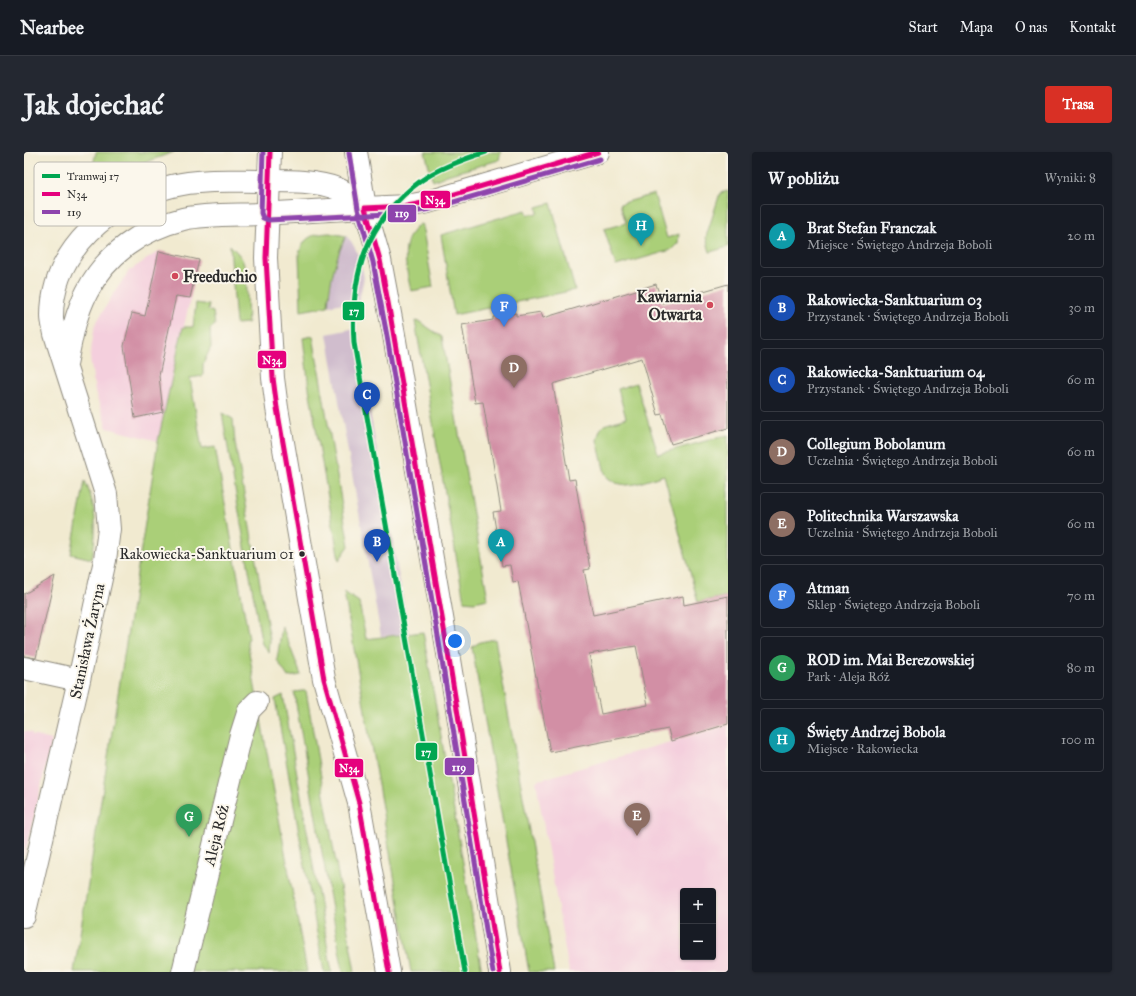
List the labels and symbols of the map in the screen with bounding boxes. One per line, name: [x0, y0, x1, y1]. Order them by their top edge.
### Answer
legend: [34, 162, 166, 226]
text: Tramwaj 17: [67, 170, 119, 183]
text: N34: [67, 188, 88, 201]
line badge: N34: [420, 190, 451, 209]
text: N34: [425, 194, 446, 208]
line badge: 119: [387, 204, 417, 223]
text: 119: [67, 206, 82, 219]
text: 119: [395, 207, 409, 221]
pin: H: [628, 213, 654, 246]
place label: Freeduchio: [183, 267, 257, 286]
marker: Freeduchio: [170, 271, 180, 281]
place label: Kawiarnia Otwarta: [637, 287, 703, 324]
pin: F: [491, 294, 517, 327]
marker: Kawiarnia Otwarta: [705, 300, 715, 310]
line badge: 17: [342, 301, 365, 321]
text: 17: [349, 305, 359, 318]
line badge: N34: [257, 350, 287, 369]
text: N34: [262, 354, 283, 368]
pin: D: [501, 355, 527, 388]
pin: C: [354, 382, 380, 415]
pin: B: [364, 529, 390, 562]
pin: A: [488, 529, 514, 562]
place label: Rakowiecka-Sanktuarium 01: [119, 545, 294, 563]
marker: Rakowiecka-Sanktuarium 01: [297, 549, 307, 559]
street label: Stanisława Żaryna: [64, 581, 109, 701]
your location: [445, 631, 465, 651]
line badge: 17: [415, 742, 438, 761]
text: 17: [421, 746, 431, 759]
line badge: 119: [444, 757, 475, 776]
line badge: N34: [334, 758, 364, 778]
text: 119: [452, 761, 466, 775]
text: N34: [339, 762, 360, 776]
street label: Aleja Róż: [199, 802, 233, 869]
pin: E: [624, 803, 650, 836]
pin: G: [176, 804, 202, 837]

